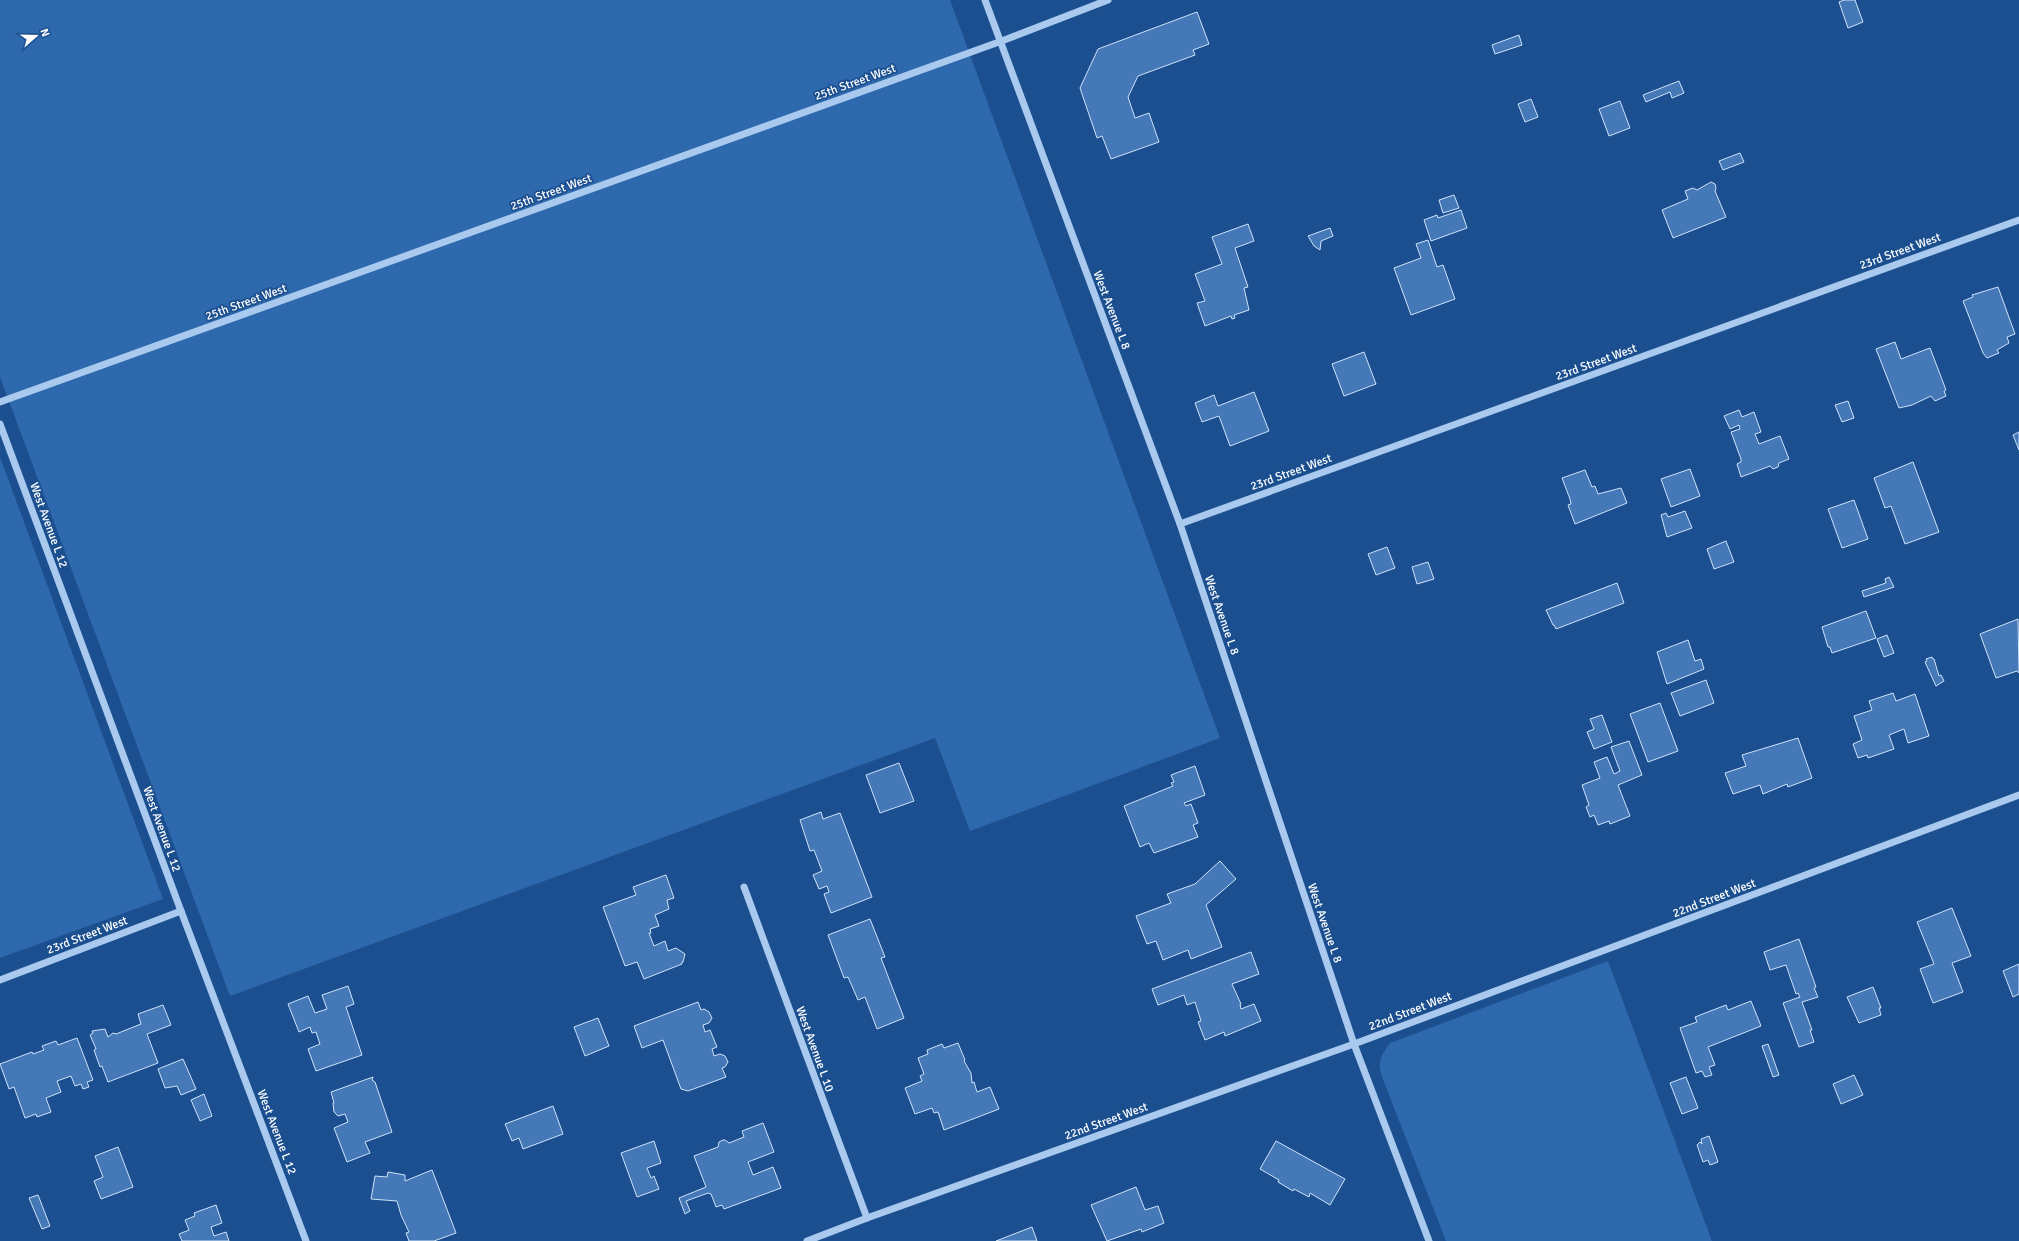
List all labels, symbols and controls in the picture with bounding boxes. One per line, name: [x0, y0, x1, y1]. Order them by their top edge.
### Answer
north arrow: [16, 16, 56, 56]
text: N: [38, 27, 52, 39]
street label: 25th Street West: [812, 61, 898, 104]
street label: 25th Street West: [508, 171, 594, 214]
street label: 23rd Street West: [1858, 230, 1943, 273]
street label: West Avenue L 8: [1090, 269, 1133, 352]
street label: 25th Street West: [203, 281, 289, 324]
street label: 23rd Street West: [1554, 341, 1639, 384]
street label: 23rd Street West: [1249, 451, 1334, 494]
street label: West Avenue L 12: [26, 480, 71, 570]
street label: West Avenue L 8: [1201, 573, 1242, 657]
street label: West Avenue L 12: [139, 784, 184, 874]
street label: 22nd Street West: [1671, 876, 1758, 921]
street label: West Avenue L 8: [1304, 881, 1345, 965]
street label: 23rd Street West: [45, 913, 130, 958]
street label: 22nd Street West: [1367, 989, 1454, 1034]
street label: West Avenue L 10: [792, 1004, 837, 1094]
street label: West Avenue L 12: [253, 1088, 300, 1177]
street label: 22nd Street West: [1062, 1099, 1150, 1143]

